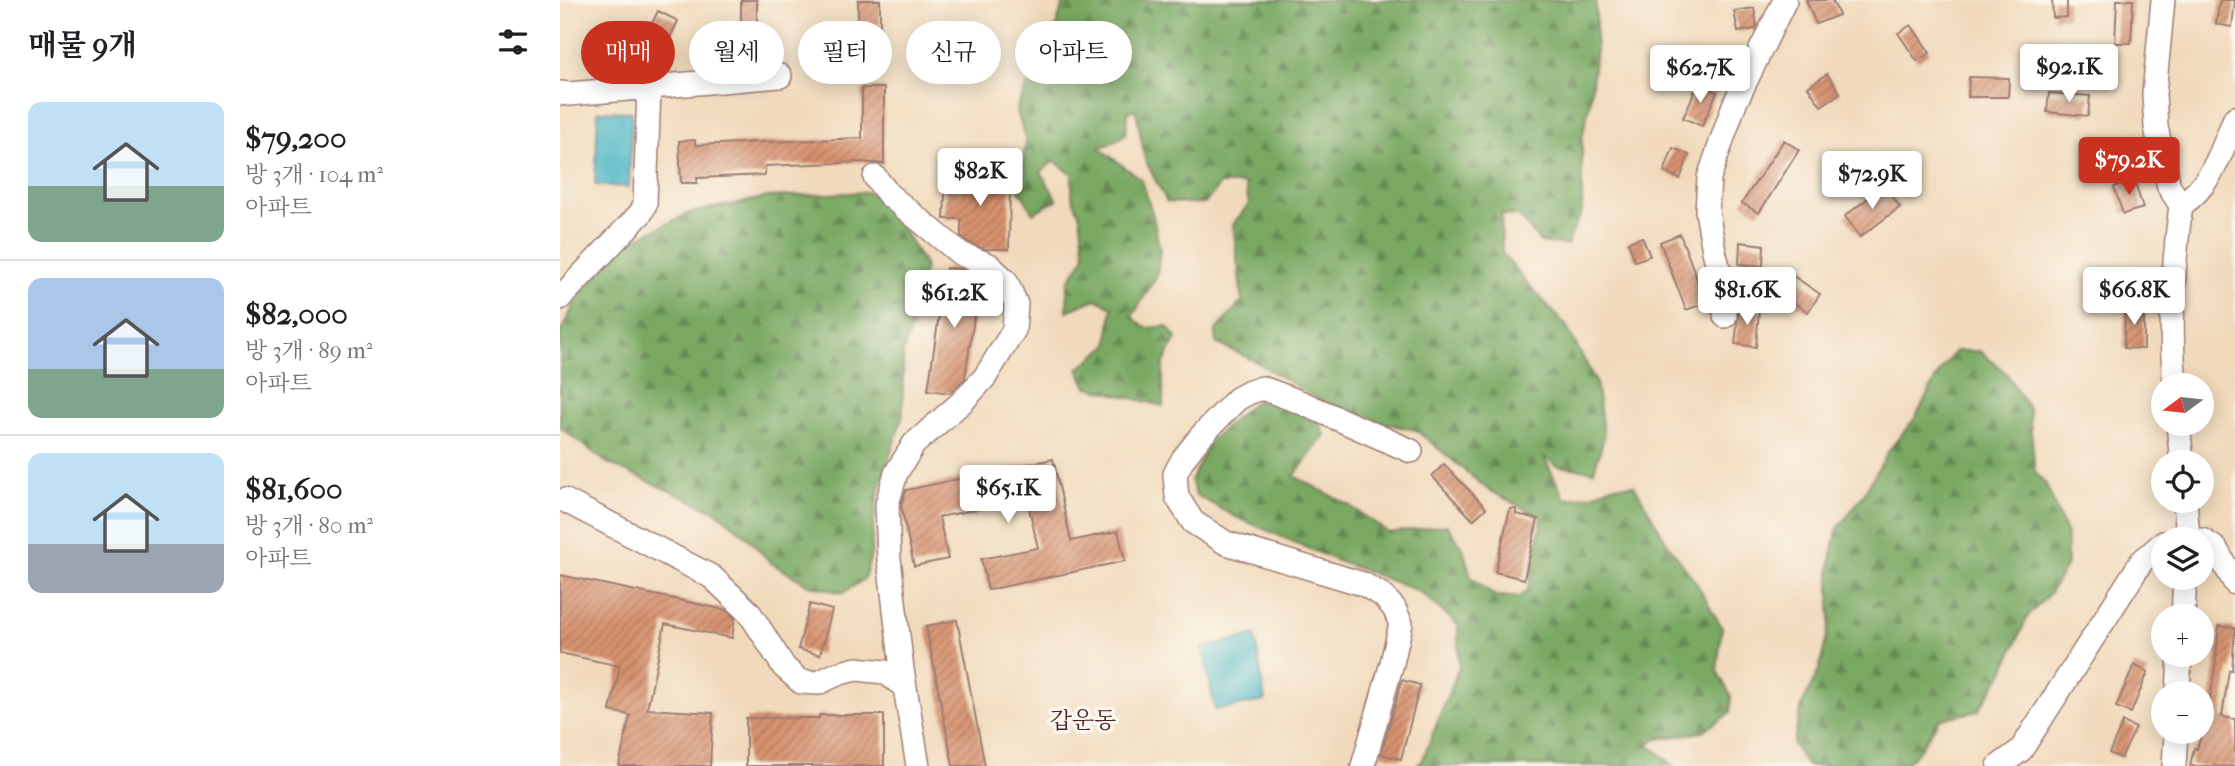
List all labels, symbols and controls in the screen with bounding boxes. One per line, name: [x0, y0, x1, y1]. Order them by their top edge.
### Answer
chip: 매매: [581, 21, 675, 84]
chip: 월세: [689, 21, 784, 84]
chip: 필터: [798, 21, 892, 84]
chip: 신규: [906, 21, 1001, 84]
chip: 아파트: [1015, 21, 1132, 84]
icon: filters: [494, 23, 532, 61]
text: 매물 9개: [28, 28, 137, 63]
pin: $92.1K: [2012, 44, 2126, 104]
pin: $62.7K: [1643, 46, 1757, 105]
text: $92.1K: [2036, 53, 2102, 80]
text: $62.7K: [1666, 54, 1734, 81]
text: $79,200: [245, 121, 346, 156]
icon: home: [84, 130, 168, 214]
pin: $79.2K: [2072, 138, 2186, 197]
text: $79.2K: [2095, 146, 2163, 173]
pin: $82K: [939, 148, 1021, 208]
pin: $72.9K: [1815, 152, 1929, 211]
text: $82K: [954, 157, 1006, 184]
text: $72.9K: [1838, 160, 1906, 187]
text: 방 3개 · 104 m²: [245, 161, 383, 188]
text: 아파트: [245, 194, 312, 221]
pin: $81.6K: [1690, 268, 1804, 327]
pin: $66.8K: [2077, 268, 2191, 327]
pin: $61.2K: [897, 270, 1011, 330]
text: $81.6K: [1714, 276, 1780, 303]
text: $66.8K: [2099, 276, 2169, 303]
text: $61.2K: [921, 279, 987, 306]
text: $82,000: [245, 297, 348, 332]
icon: home: [84, 306, 168, 390]
text: 방 3개 · 89 m²: [245, 337, 372, 364]
text: 아파트: [245, 370, 312, 397]
north arrow: [2151, 373, 2214, 436]
map controls: [2151, 373, 2214, 744]
button: locate: [2151, 450, 2214, 513]
pin: $65.1K: [951, 466, 1065, 525]
text: $81,600: [245, 472, 343, 507]
text: $65.1K: [976, 474, 1040, 501]
icon: home: [84, 481, 168, 565]
text: 방 3개 · 80 m²: [245, 512, 373, 539]
button: layers: [2151, 527, 2214, 590]
text: 아파트: [245, 545, 312, 572]
button: +: [2151, 604, 2214, 667]
button: −: [2151, 681, 2214, 744]
district label: 갑운동: [1050, 707, 1116, 734]

